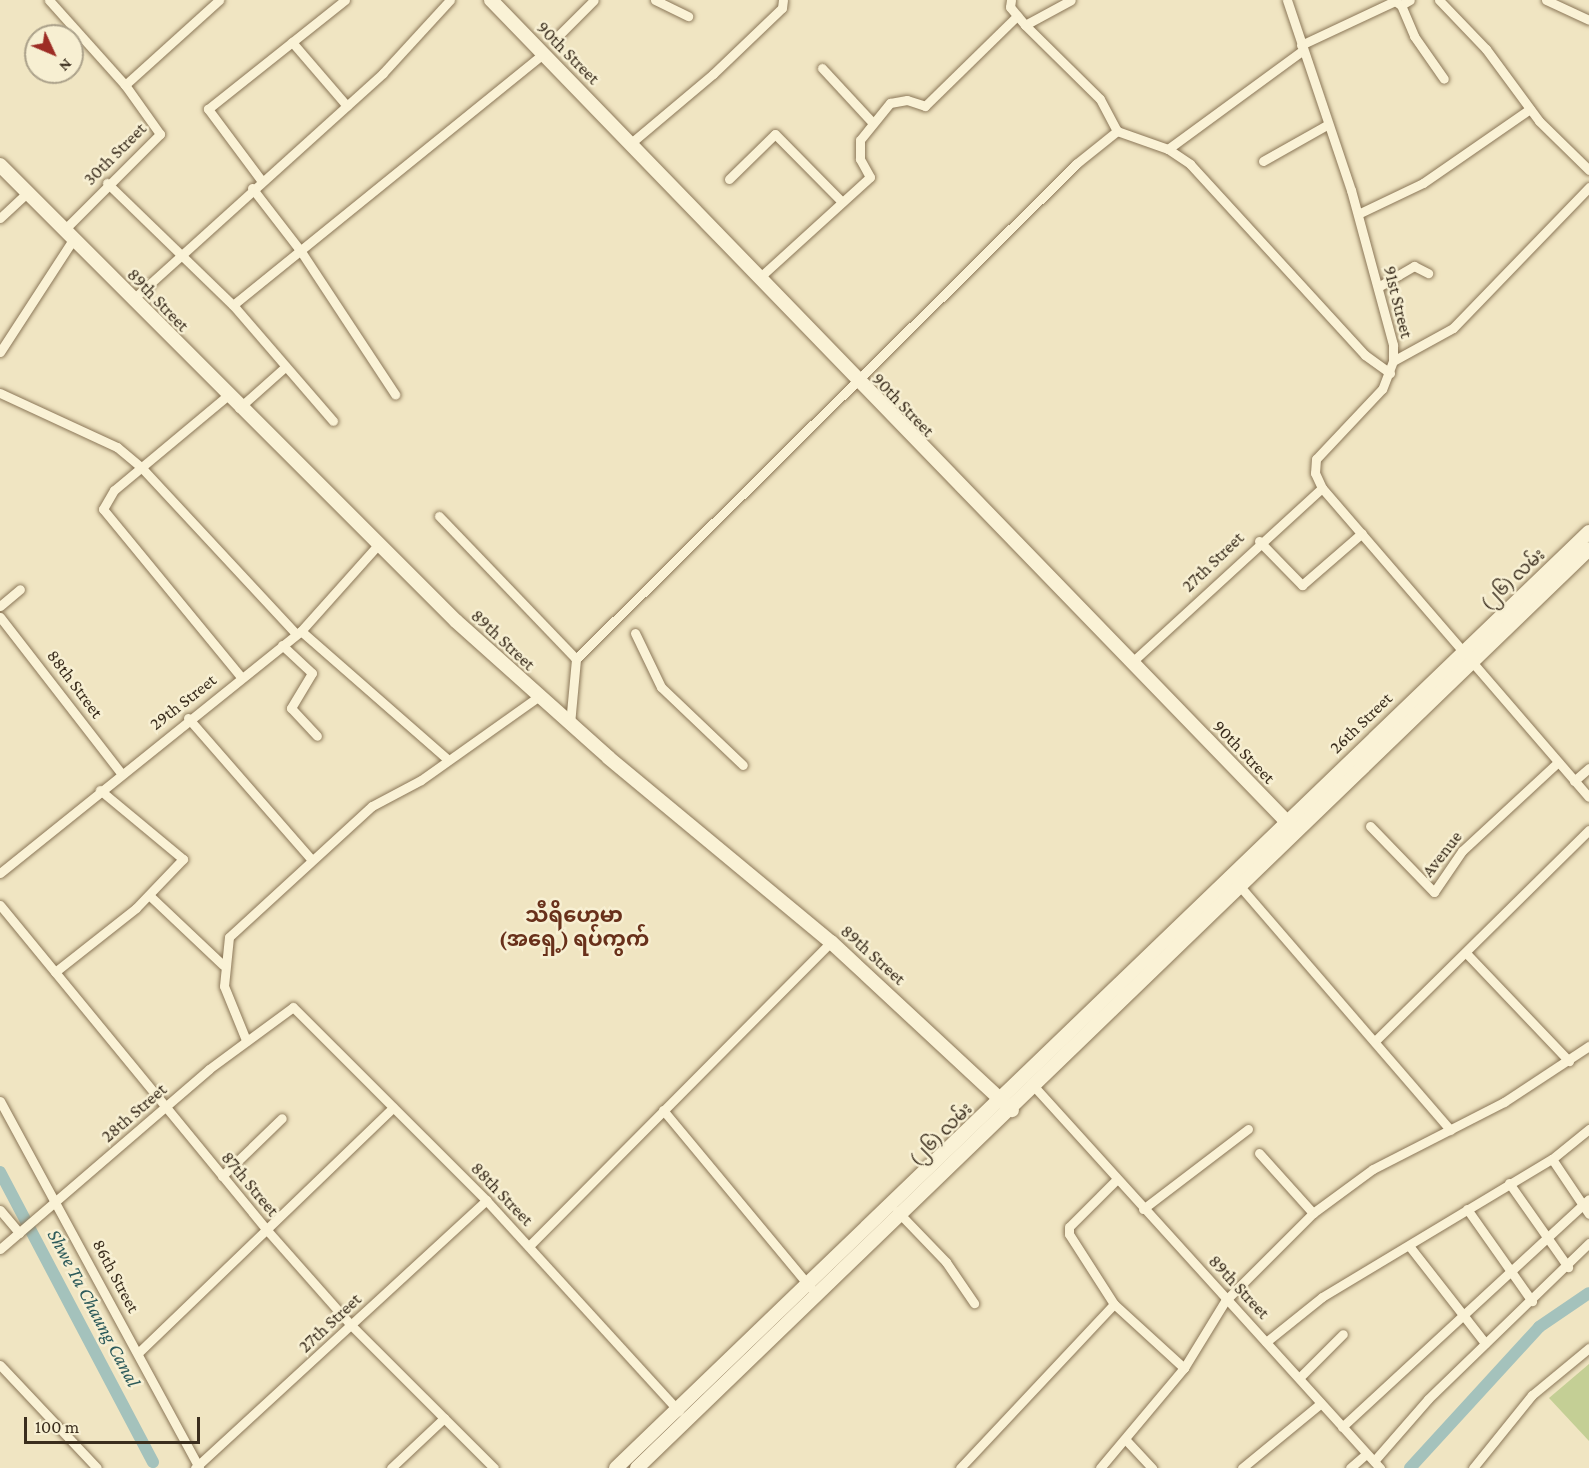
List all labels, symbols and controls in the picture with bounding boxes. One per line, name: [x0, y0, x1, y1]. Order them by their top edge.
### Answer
street label: 90th Street: [532, 17, 604, 89]
north arrow: [24, 24, 84, 84]
text: N: [56, 56, 76, 75]
street label: 30th Street: [79, 118, 151, 190]
street label: 89th Street: [123, 264, 193, 336]
street label: 91st Street: [1379, 264, 1417, 340]
street label: 90th Street: [867, 369, 939, 441]
street label: 27th Street: [1178, 527, 1248, 597]
street label: (၂၆) လမ်း: [1476, 544, 1550, 614]
street label: 89th Street: [466, 605, 540, 675]
street label: 88th Street: [42, 645, 108, 723]
street label: 29th Street: [145, 669, 221, 735]
street label: 26th Street: [1325, 688, 1397, 758]
street label: 90th Street: [1208, 716, 1280, 788]
street label: Avenue: [1417, 826, 1467, 882]
district label: သီရိဟေမာ (အရှေ့) ရပ်ကွက်: [499, 902, 649, 952]
street label: 89th Street: [836, 920, 910, 990]
street label: 28th Street: [97, 1079, 171, 1147]
street label: (၂၆) လမ်း: [905, 1098, 977, 1170]
street label: 87th Street: [217, 1147, 283, 1221]
street label: 88th Street: [466, 1158, 538, 1230]
water label: Shwe Ta Chaung Canal: [42, 1225, 146, 1391]
street label: 86th Street: [88, 1236, 144, 1316]
street label: 89th Street: [1204, 1250, 1274, 1324]
street label: 27th Street: [294, 1289, 366, 1357]
scale bar: [27, 1405, 202, 1443]
text: 100 m: [35, 1417, 79, 1437]

